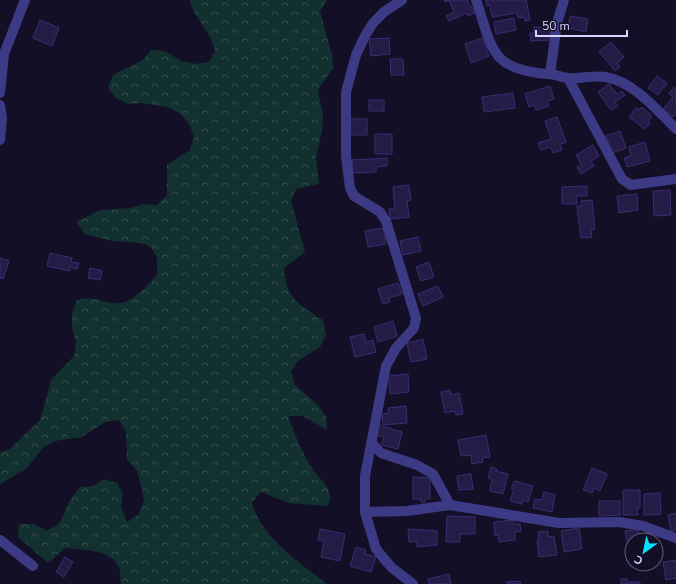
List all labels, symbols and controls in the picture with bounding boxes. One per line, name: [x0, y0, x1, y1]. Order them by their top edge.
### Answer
scale bar: [536, 12, 627, 38]
text: 50 m: [542, 18, 570, 34]
north arrow: [624, 532, 664, 572]
text: С: [631, 551, 646, 568]

